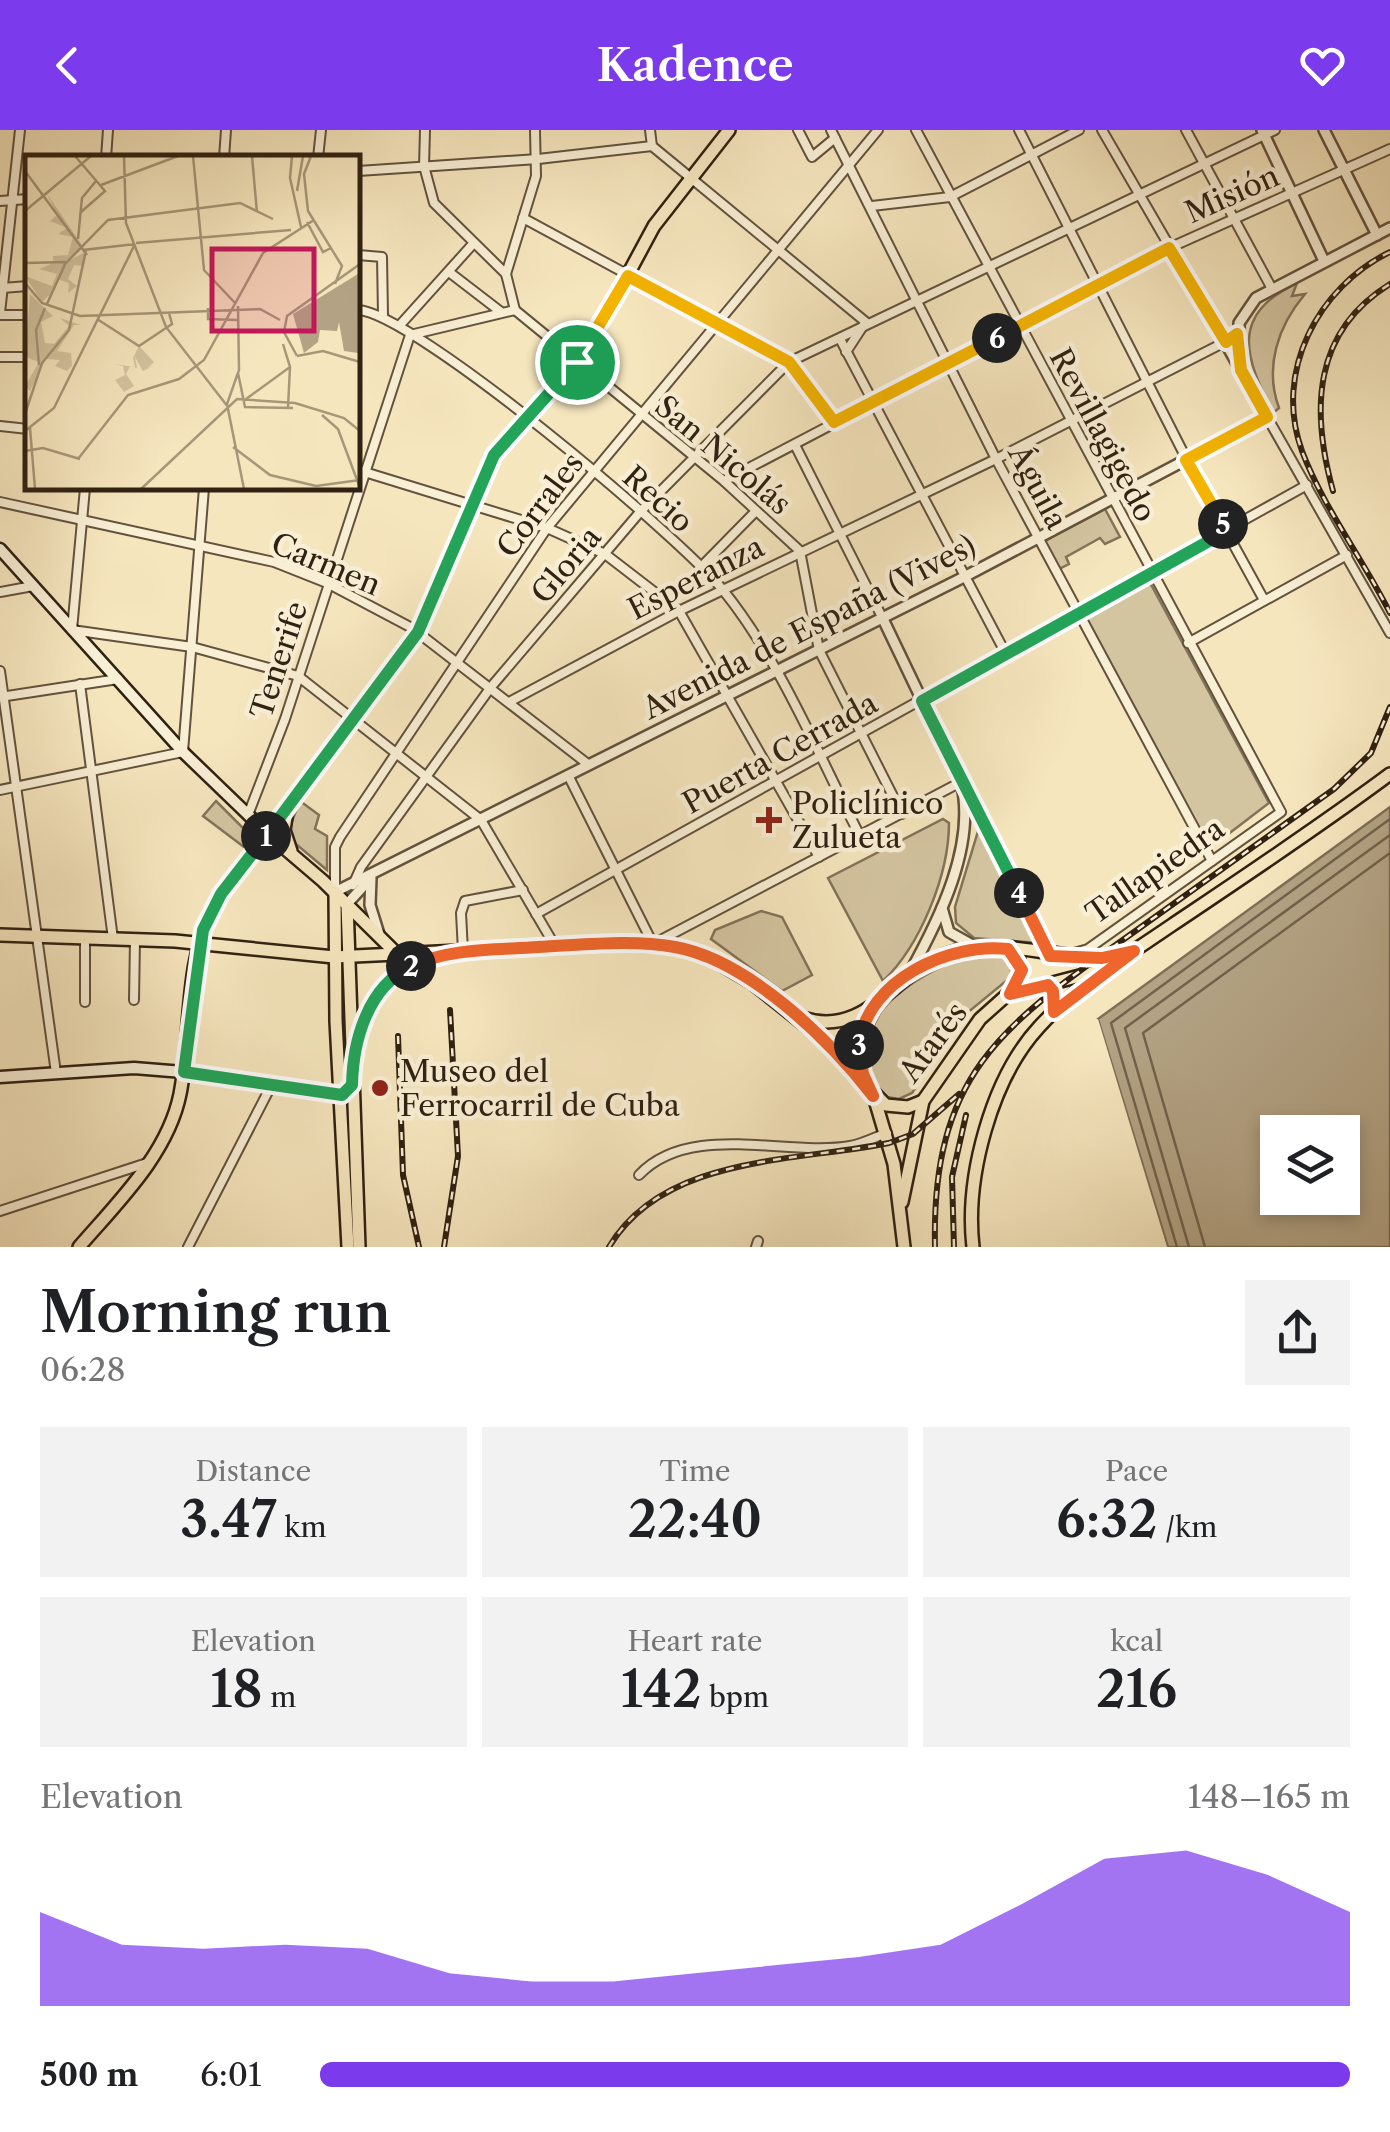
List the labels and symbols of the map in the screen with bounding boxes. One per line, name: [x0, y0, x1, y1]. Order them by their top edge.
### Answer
inset map: [25, 155, 360, 490]
street label: Misión: [1179, 157, 1285, 231]
pin: 6: [972, 313, 1022, 363]
pin: [535, 320, 620, 405]
street label: Revillagigedo: [1042, 342, 1164, 528]
street label: San Nicolás: [648, 387, 798, 523]
street label: Águila: [1000, 438, 1076, 536]
street label: Corrales: [489, 445, 591, 565]
street label: Recio: [615, 458, 701, 540]
pin: 5: [1198, 499, 1248, 549]
street label: Gloria: [523, 519, 609, 611]
street label: Carmen: [266, 524, 386, 604]
street label: Avenida de España (Vives): [636, 527, 982, 728]
street label: Esperanza: [622, 528, 770, 628]
street label: Tenerife: [243, 597, 315, 723]
street label: Puerta Cerrada: [676, 684, 884, 822]
place label: Policlínico Zulueta: [792, 785, 943, 856]
marker: Policlínico Zulueta: [756, 807, 782, 833]
street label: Tallapiedra: [1079, 810, 1231, 932]
pin: 1: [241, 811, 291, 861]
pin: 4: [994, 868, 1044, 918]
pin: 2: [386, 941, 436, 991]
street label: Atarés: [890, 995, 975, 1090]
pin: 3: [834, 1020, 884, 1070]
place label: Museo del Ferrocarril de Cuba: [400, 1053, 680, 1124]
marker: Museo del Ferrocarril de Cuba: [369, 1077, 391, 1099]

